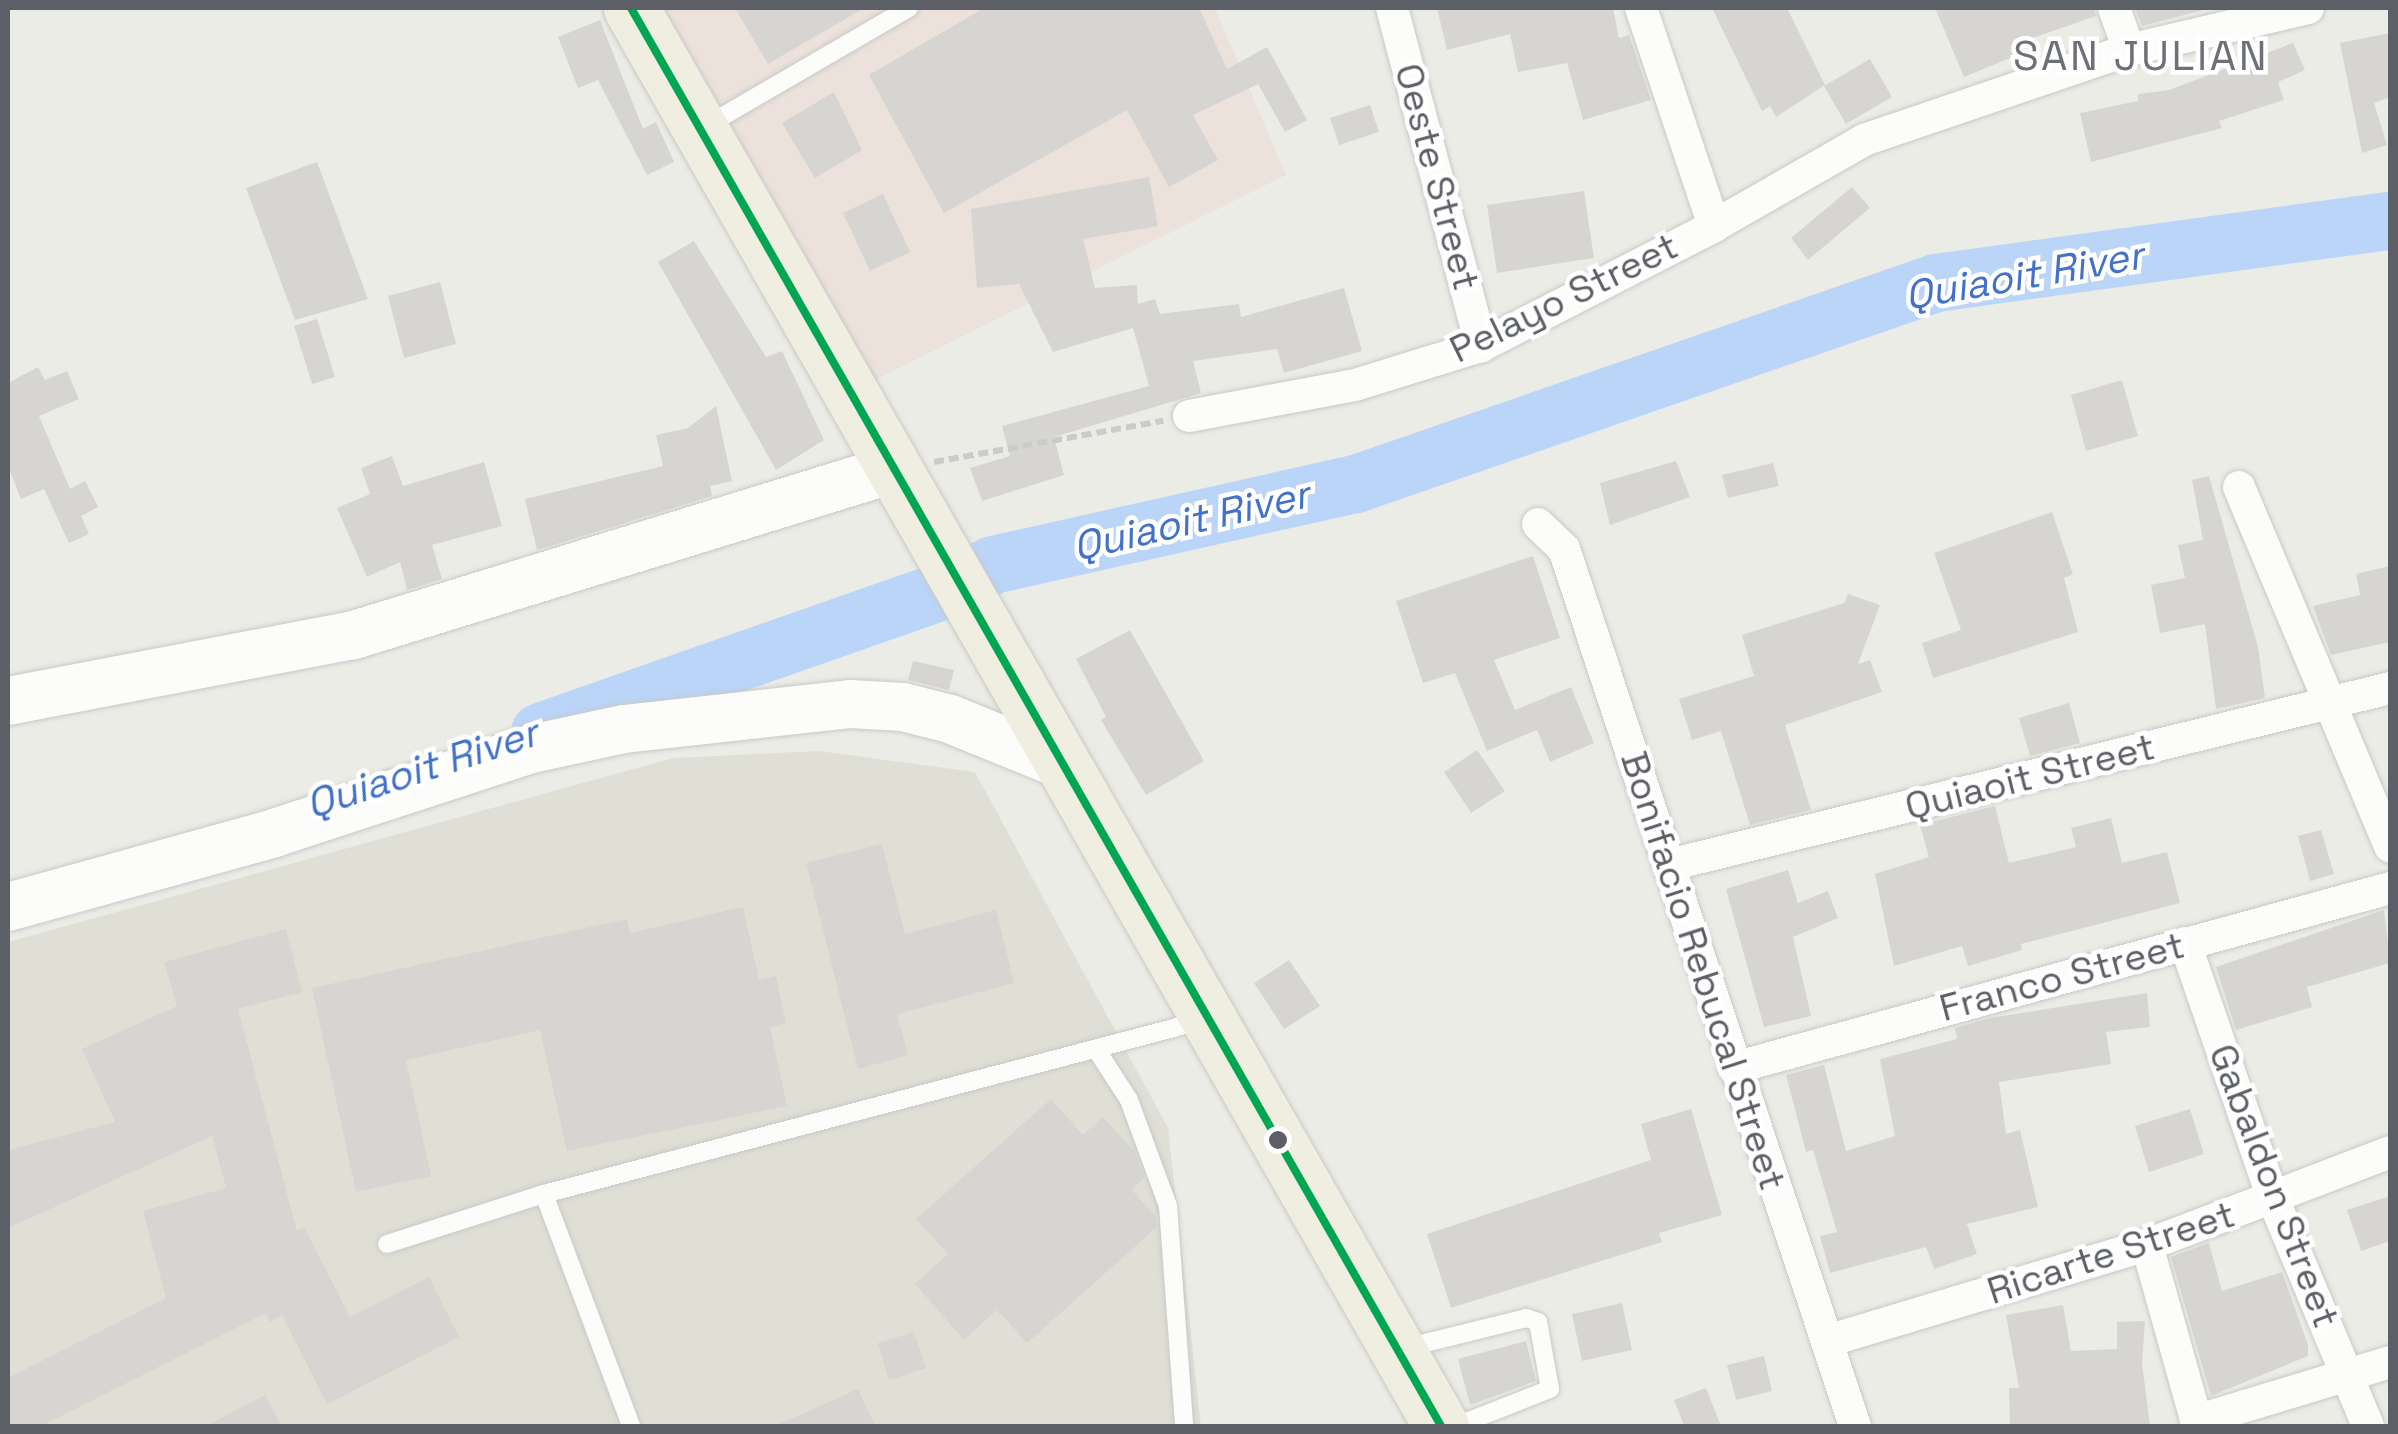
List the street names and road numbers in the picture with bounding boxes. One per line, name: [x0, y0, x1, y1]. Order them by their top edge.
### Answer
street label: Oeste Street: [1385, 59, 1489, 295]
street label: Pelayo Street: [1443, 223, 1685, 373]
street label: Quiaoit Street: [1901, 724, 2159, 830]
street label: Bonifacio Rebucal Street: [1611, 746, 1795, 1196]
street label: Franco Street: [1935, 922, 2189, 1032]
street label: Gabaldon Street: [2199, 1038, 2349, 1334]
street label: Ricarte Street: [1982, 1192, 2240, 1314]

